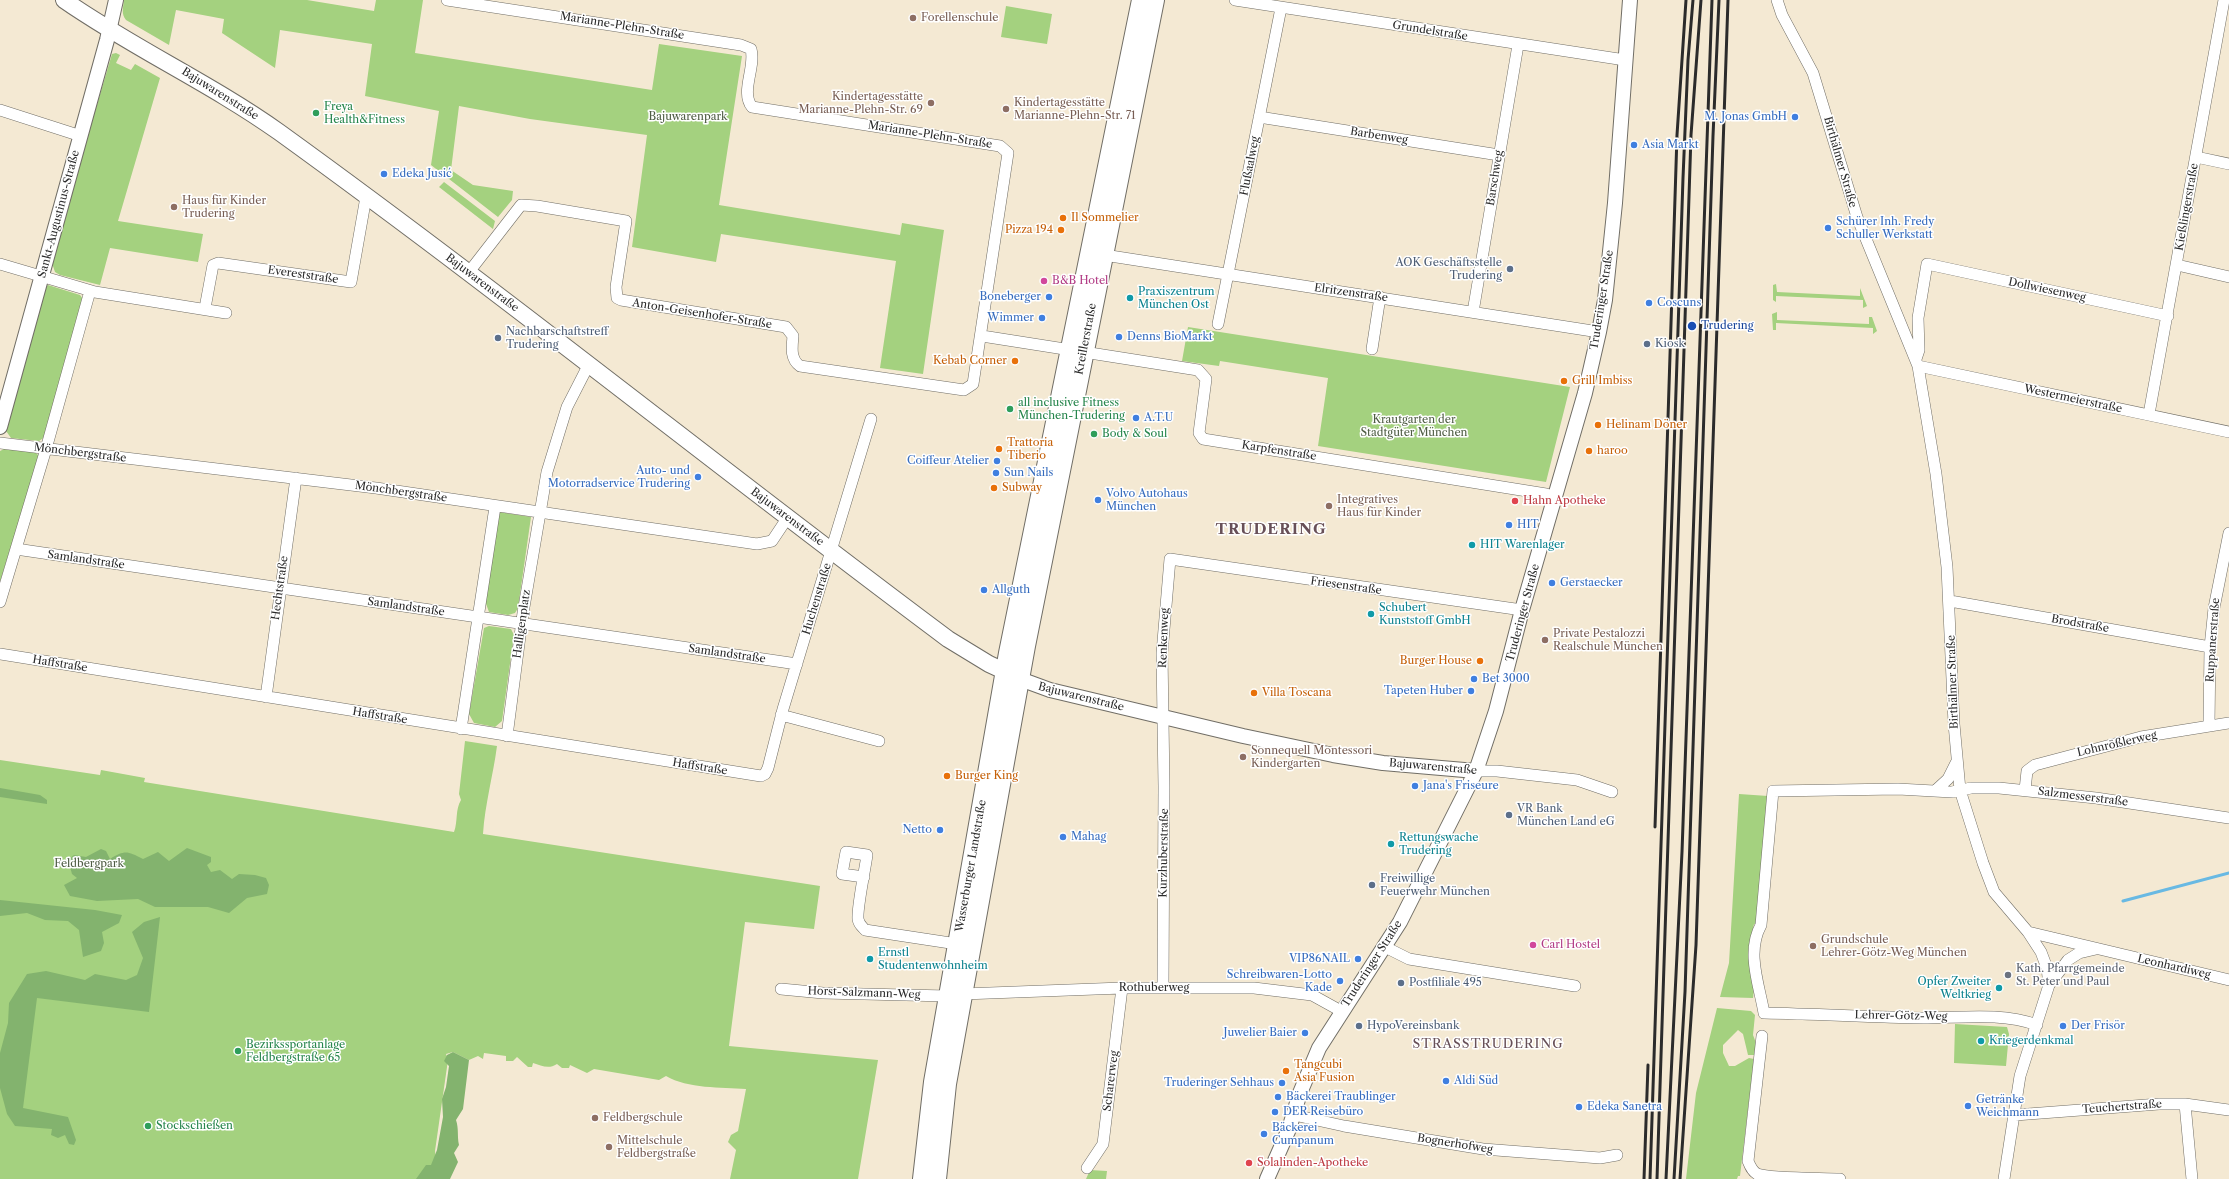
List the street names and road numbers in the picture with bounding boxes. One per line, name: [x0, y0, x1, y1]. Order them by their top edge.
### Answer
street label: Marianne-Plehn-Straße: [559, 10, 685, 42]
street label: Grundelstraße: [1391, 19, 1469, 43]
street label: Bajuwarenstraße: [179, 65, 261, 123]
street label: Birthälmer Straße: [1821, 115, 1859, 209]
street label: Marianne-Plehn-Straße: [867, 119, 993, 151]
street label: Barbenweg: [1349, 125, 1409, 147]
street label: Flußaalweg: [1238, 135, 1262, 197]
street label: Sankt-Augustinus-Straße: [36, 149, 82, 279]
street label: Barschweg: [1484, 149, 1506, 207]
street label: Kießlingerstraße: [2173, 162, 2201, 252]
street label: Truderinger Straße: [1588, 249, 1616, 351]
street label: Bajuwarenstraße: [443, 251, 521, 315]
street label: Evereststraße: [267, 263, 339, 287]
street label: Dollwiesenweg: [2007, 275, 2087, 305]
street label: Elritzenstraße: [1313, 281, 1389, 305]
street label: Anton-Geisenhofer-Straße: [631, 296, 773, 332]
street label: Kreillerstraße: [1073, 302, 1099, 376]
street label: Westermeierstraße: [2023, 382, 2123, 416]
street label: Karpfenstraße: [1241, 439, 1317, 463]
street label: Mönchbergstraße: [33, 441, 127, 465]
street label: Mönchbergstraße: [354, 479, 448, 505]
street label: Bajuwarenstraße: [748, 485, 826, 549]
street label: Samlandstraße: [46, 548, 126, 572]
street label: Hechtstraße: [269, 555, 291, 621]
street label: Huchenstraße: [800, 561, 834, 637]
street label: Truderinger Straße: [1504, 563, 1542, 663]
street label: Friesenstraße: [1309, 574, 1383, 598]
street label: Halligenplatz: [511, 589, 533, 659]
street label: Samlandstraße: [366, 595, 446, 619]
street label: Ruppanerstraße: [2203, 597, 2223, 683]
street label: Renkenweg: [1156, 608, 1172, 668]
street label: Brodstraße: [2050, 612, 2110, 636]
street label: Birthälmer Straße: [1945, 635, 1961, 729]
street label: Samlandstraße: [687, 642, 767, 666]
street label: Haffstraße: [32, 653, 88, 675]
street label: Bajuwarenstraße: [1037, 680, 1125, 714]
street label: Haffstraße: [352, 705, 408, 727]
street label: Lohnrößlerweg: [2076, 728, 2158, 760]
street label: Haffstraße: [672, 756, 728, 778]
street label: Bajuwarenstraße: [1388, 757, 1478, 777]
street label: Salzmesserstraße: [2037, 785, 2129, 809]
street label: Wasserburger Landstraße: [953, 799, 989, 933]
street label: Kurzhuberstraße: [1157, 808, 1171, 898]
street label: Truderinger Straße: [1339, 918, 1405, 1010]
street label: Leonhardiweg: [2136, 952, 2212, 982]
street label: Rothuberweg: [1119, 981, 1189, 995]
street label: Horst-Salzmann-Weg: [807, 984, 921, 1002]
street label: Lehrer-Götz-Weg: [1854, 1009, 1948, 1023]
street label: Scharerweg: [1101, 1050, 1121, 1112]
street label: Teuchertstraße: [2082, 1098, 2162, 1116]
street label: Bognerhofweg: [1416, 1132, 1494, 1156]

